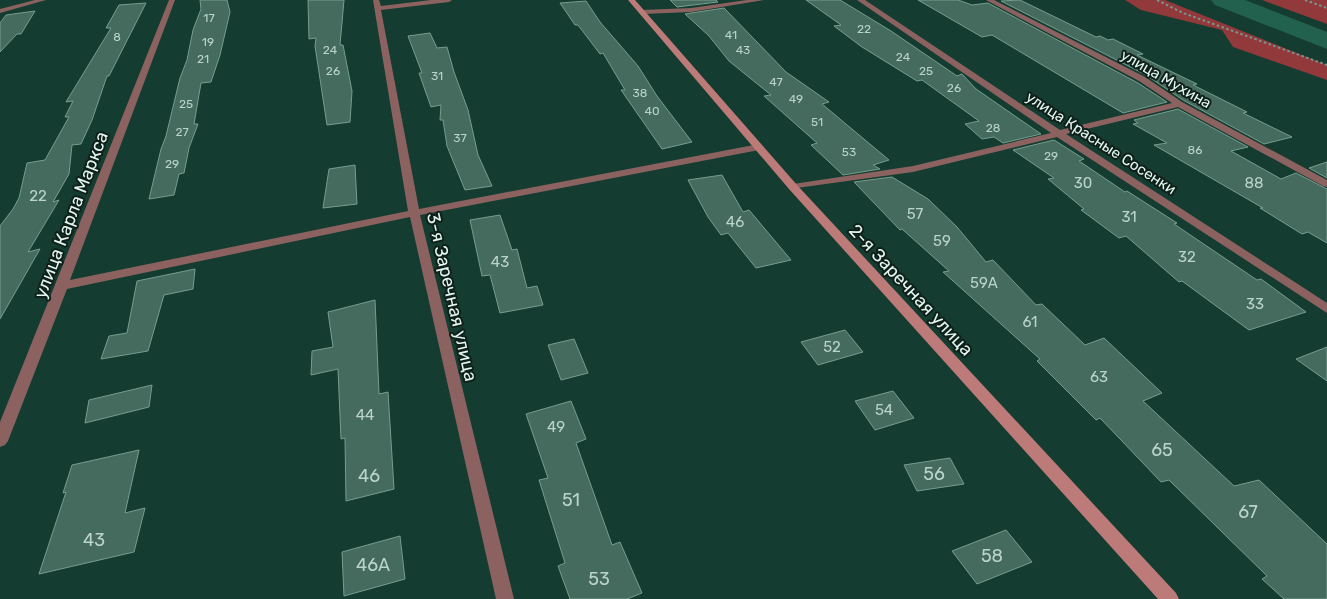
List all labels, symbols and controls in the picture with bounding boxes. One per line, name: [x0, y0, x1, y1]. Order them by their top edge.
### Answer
house number: 17: [203, 11, 215, 25]
house number: 22: [857, 22, 871, 36]
house number: 41: [725, 28, 737, 42]
house number: 8: [113, 30, 121, 44]
house number: 19: [202, 35, 214, 49]
house number: 24: [323, 43, 338, 57]
house number: 43: [736, 43, 750, 57]
street label: улица Мухина: [1118, 46, 1214, 112]
house number: 24: [896, 50, 911, 64]
house number: 21: [197, 52, 209, 66]
house number: 26: [326, 64, 340, 78]
house number: 25: [919, 64, 933, 78]
house number: 31: [431, 69, 443, 83]
house number: 47: [769, 75, 783, 89]
house number: 26: [947, 81, 961, 95]
house number: 38: [633, 86, 647, 100]
street label: улица Красные Сосенки: [1023, 88, 1179, 198]
house number: 49: [789, 92, 803, 106]
house number: 25: [179, 97, 193, 111]
house number: 40: [644, 104, 660, 118]
house number: 51: [811, 115, 823, 129]
house number: 28: [986, 121, 1000, 135]
house number: 27: [175, 125, 189, 139]
street label: улица Карла Маркса: [29, 128, 113, 302]
house number: 37: [453, 131, 467, 145]
house number: 86: [1188, 143, 1202, 157]
house number: 53: [842, 145, 856, 159]
house number: 29: [1044, 149, 1058, 163]
house number: 29: [165, 157, 179, 171]
house number: 30: [1074, 174, 1092, 192]
house number: 88: [1244, 174, 1264, 192]
house number: 22: [29, 187, 47, 205]
house number: 57: [907, 205, 924, 223]
house number: 31: [1121, 208, 1137, 226]
street label: 3-я Заречная улица: [422, 211, 482, 383]
house number: 46: [726, 213, 744, 231]
street label: 2-я Заречная улица: [844, 220, 978, 360]
house number: 59: [933, 232, 951, 250]
house number: 32: [1178, 248, 1196, 266]
house number: 43: [491, 253, 509, 271]
house number: 59А: [970, 274, 998, 292]
house number: 33: [1246, 295, 1264, 313]
house number: 61: [1022, 313, 1038, 331]
house number: 52: [823, 338, 841, 356]
house number: 63: [1090, 368, 1108, 386]
house number: 54: [875, 401, 893, 419]
house number: 44: [356, 406, 374, 424]
house number: 49: [547, 418, 565, 436]
house number: 65: [1151, 439, 1173, 461]
house number: 56: [923, 463, 945, 485]
house number: 46: [358, 465, 380, 487]
house number: 51: [562, 489, 580, 511]
house number: 67: [1238, 501, 1258, 523]
house number: 43: [83, 529, 105, 551]
house number: 58: [981, 545, 1003, 567]
house number: 46А: [356, 554, 390, 576]
house number: 53: [588, 568, 610, 590]

